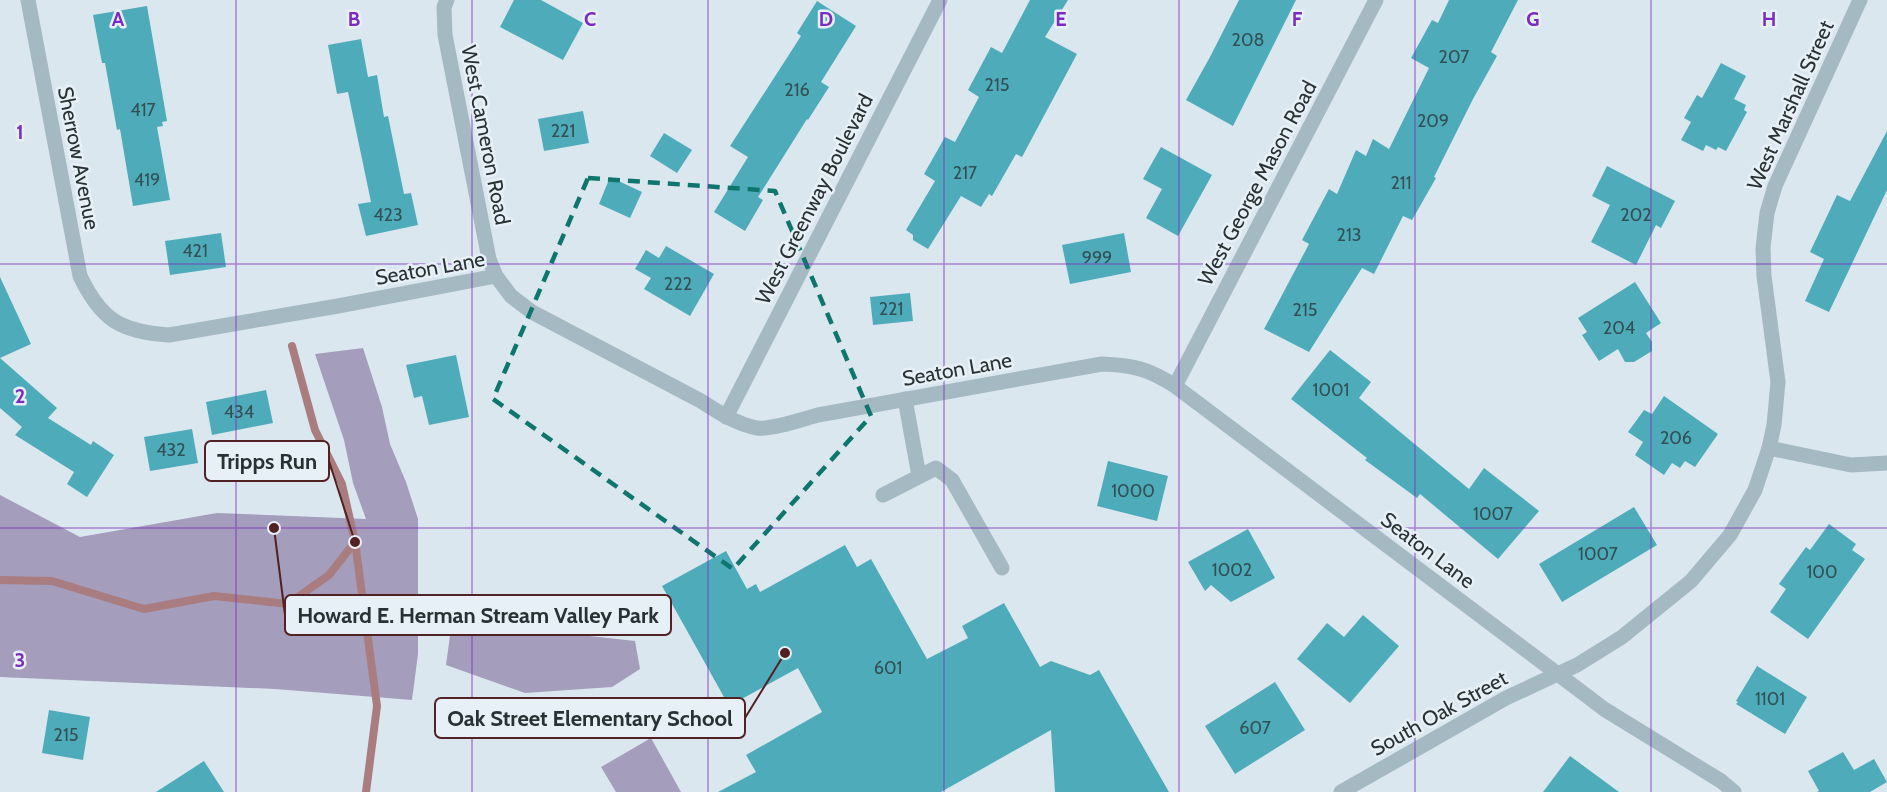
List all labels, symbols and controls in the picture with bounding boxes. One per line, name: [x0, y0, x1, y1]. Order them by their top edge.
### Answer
text: A: [112, 7, 125, 31]
text: B: [348, 7, 360, 31]
text: C: [584, 7, 596, 31]
text: D: [819, 7, 833, 31]
text: E: [1055, 7, 1067, 31]
text: F: [1292, 7, 1303, 31]
text: G: [1526, 7, 1540, 31]
text: H: [1762, 7, 1776, 31]
street label: West Marshall Street: [1741, 16, 1839, 194]
house number: 208: [1232, 29, 1264, 51]
street label: West Cameron Road: [456, 43, 516, 227]
house number: 207: [1439, 46, 1469, 68]
house number: 215: [984, 74, 1010, 96]
street label: West George Mason Road: [1192, 76, 1322, 290]
house number: 216: [784, 79, 810, 101]
street label: Sherrow Avenue: [53, 84, 105, 232]
street label: West Greenway Boulevard: [750, 90, 878, 308]
house number: 417: [130, 99, 156, 121]
house number: 209: [1417, 110, 1449, 132]
text: 1: [16, 120, 24, 144]
house number: 221: [551, 120, 575, 142]
house number: 217: [953, 162, 977, 184]
house number: 419: [134, 169, 160, 191]
house number: 211: [1390, 172, 1412, 194]
house number: 423: [373, 204, 403, 226]
house number: 202: [1620, 204, 1652, 226]
house number: 213: [1336, 224, 1362, 246]
house number: 421: [182, 240, 208, 262]
street label: Seaton Lane: [373, 246, 487, 290]
house number: 999: [1082, 247, 1112, 269]
house number: 222: [664, 273, 692, 295]
house number: 221: [879, 298, 903, 320]
house number: 215: [1292, 299, 1318, 321]
house number: 204: [1603, 317, 1635, 339]
street label: Seaton Lane: [900, 347, 1014, 391]
house number: 1001: [1313, 379, 1349, 401]
text: 2: [15, 384, 25, 408]
house number: 434: [224, 401, 254, 423]
house number: 206: [1660, 427, 1692, 449]
house number: 432: [156, 439, 186, 461]
callout: Tripps Run: [205, 441, 329, 481]
text: Tripps Run: [217, 448, 317, 475]
house number: 1000: [1111, 480, 1155, 502]
house number: 1007: [1473, 503, 1513, 525]
street label: Seaton Lane: [1376, 507, 1480, 594]
house number: 1007: [1578, 543, 1618, 565]
house number: 1002: [1212, 559, 1252, 581]
house number: 100: [1807, 561, 1838, 583]
callout: Howard E. Herman Stream Valley Park: [285, 595, 671, 635]
text: Howard E. Herman Stream Valley Park: [297, 602, 659, 629]
text: 3: [15, 648, 25, 672]
house number: 601: [874, 657, 902, 679]
street label: South Oak Street: [1366, 665, 1512, 761]
house number: 1101: [1755, 688, 1785, 710]
callout: Oak Street Elementary School: [435, 698, 745, 738]
text: Oak Street Elementary School: [447, 705, 733, 732]
house number: 607: [1239, 717, 1271, 739]
house number: 215: [53, 724, 79, 746]

